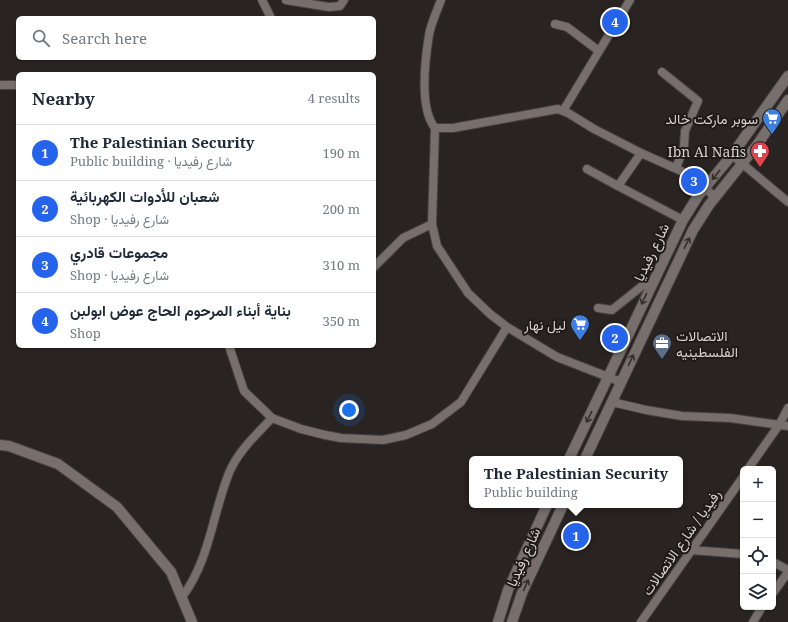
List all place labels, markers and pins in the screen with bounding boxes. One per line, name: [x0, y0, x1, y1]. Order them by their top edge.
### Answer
pin: 4: [602, 7, 628, 37]
supermarket icon: سوبر مارکت خالد: [761, 107, 783, 135]
place label: سوبر مارکت خالد: [666, 109, 758, 128]
pharmacy icon: Ibn Al Nafis: [749, 140, 771, 168]
place label: Ibn Al Nafis: [668, 142, 746, 161]
pin: 3: [681, 166, 707, 196]
supermarket icon: ليل نهار: [569, 313, 591, 341]
place label: ليل نهار: [523, 315, 566, 334]
pin: 2: [602, 323, 628, 353]
place label: الاتصالات الفلسطينيه: [676, 326, 738, 361]
office icon: الاتصالات الفلسطينيه: [651, 332, 673, 360]
pin: 1: [563, 521, 589, 551]

